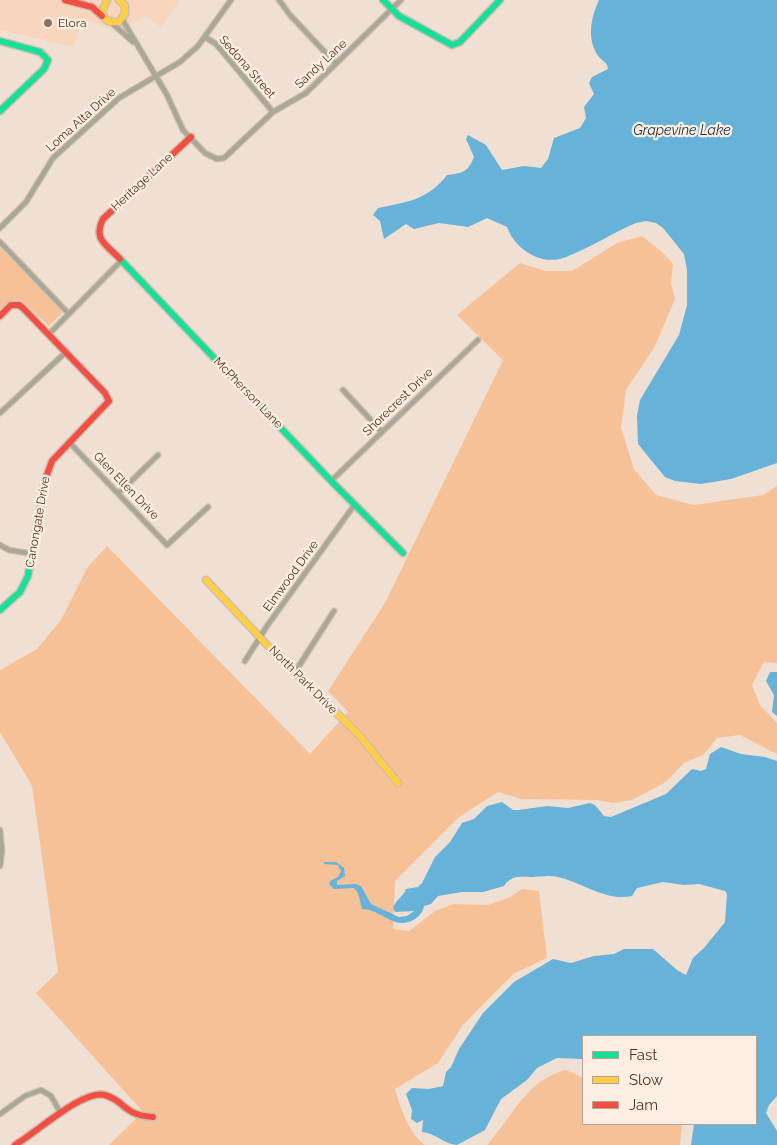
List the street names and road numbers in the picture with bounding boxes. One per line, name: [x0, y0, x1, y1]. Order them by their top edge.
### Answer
street label: Sedona Street: [216, 33, 278, 101]
street label: Sandy Lane: [292, 36, 350, 92]
street label: Loma Alta Drive: [43, 85, 119, 155]
street label: Heritage Lane: [108, 150, 176, 214]
street label: McPherson Lane: [210, 354, 286, 432]
street label: Shorecrest Drive: [360, 365, 436, 439]
street label: Glen Ellen Drive: [90, 449, 162, 523]
street label: Canongate Drive: [23, 475, 53, 569]
street label: Elmwood Drive: [260, 538, 322, 614]
street label: North Park Drive: [266, 643, 340, 717]

